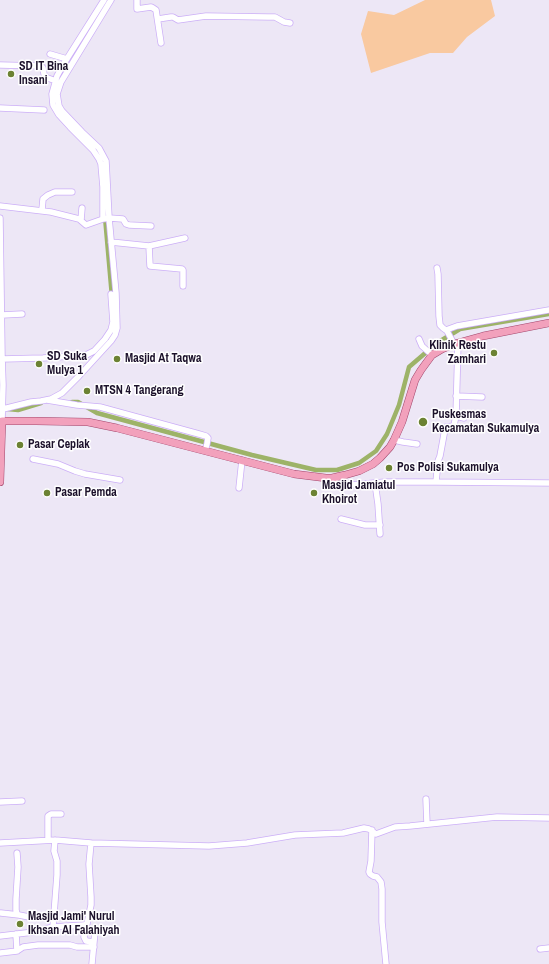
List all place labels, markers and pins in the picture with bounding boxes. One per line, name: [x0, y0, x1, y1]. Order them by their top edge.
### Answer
place label: SD IT Bina Insani: [19, 60, 68, 88]
marker: SD IT Bina Insani: [6, 69, 16, 79]
place label: Klinik Restu Zamhari: [429, 339, 486, 367]
marker: Klinik Restu Zamhari: [489, 348, 499, 358]
place label: SD Suka Mulya 1: [47, 350, 87, 378]
place label: Masjid At Taqwa: [125, 352, 201, 366]
marker: Masjid At Taqwa: [112, 354, 122, 364]
marker: SD Suka Mulya 1: [34, 359, 44, 369]
place label: MTSN 4 Tangerang: [95, 384, 183, 398]
marker: MTSN 4 Tangerang: [82, 386, 92, 396]
place label: Puskesmas Kecamatan Sukamulya: [432, 408, 539, 436]
marker: Puskesmas Kecamatan Sukamulya: [417, 416, 429, 428]
place label: Pasar Ceplak: [28, 438, 90, 452]
marker: Pasar Ceplak: [15, 440, 25, 450]
place label: Pos Polisi Sukamulya: [397, 461, 499, 475]
marker: Pos Polisi Sukamulya: [384, 463, 394, 473]
place label: Masjid Jamiatul Khoirot: [322, 479, 395, 507]
place label: Pasar Pemda: [55, 486, 117, 500]
marker: Pasar Pemda: [42, 488, 52, 498]
marker: Masjid Jamiatul Khoirot: [309, 488, 319, 498]
place label: Masjid Jami' Nurul Ikhsan Al Falahiyah: [28, 910, 119, 938]
marker: Masjid Jami' Nurul Ikhsan Al Falahiyah: [15, 919, 25, 929]

